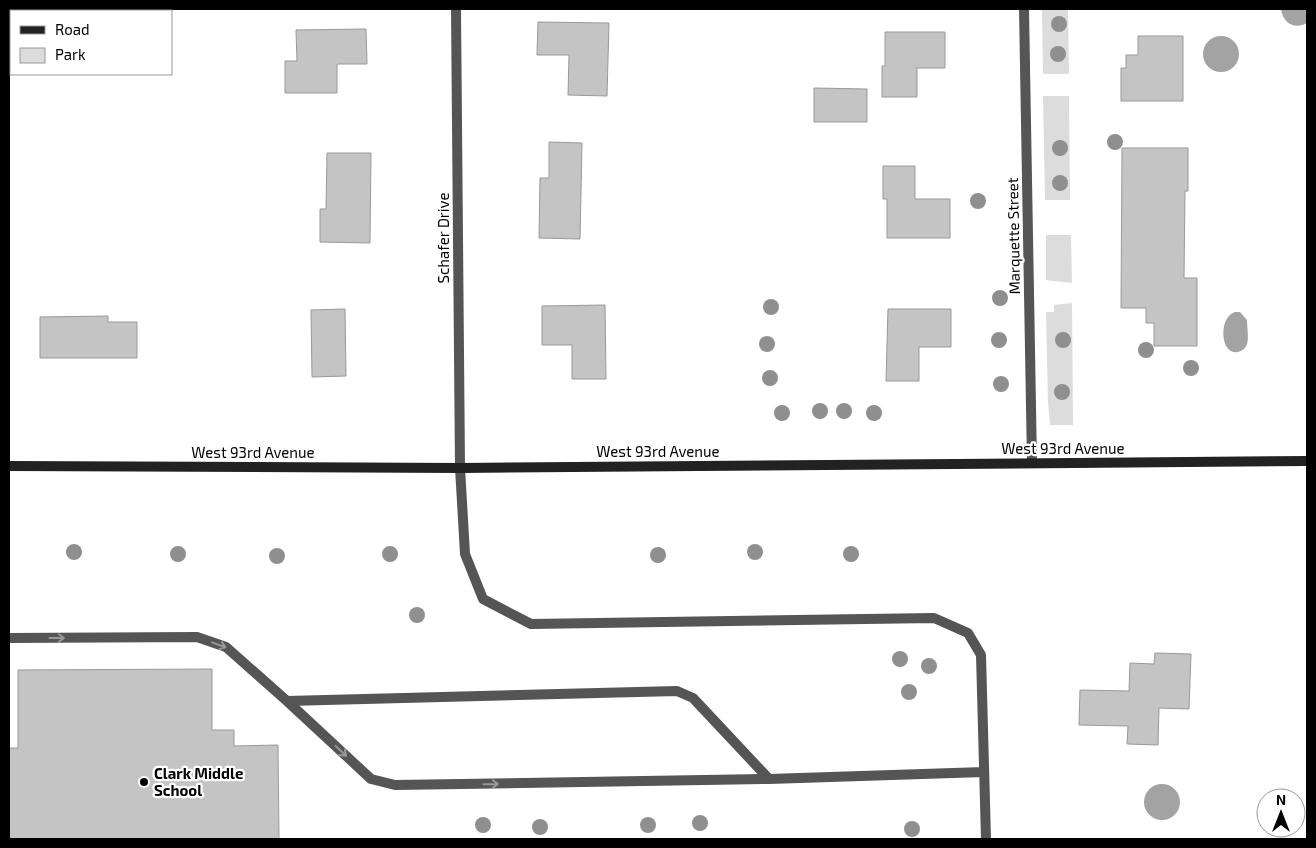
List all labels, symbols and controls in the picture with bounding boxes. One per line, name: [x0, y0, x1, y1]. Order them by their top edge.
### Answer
legend: [10, 10, 172, 75]
text: Road: [55, 20, 90, 38]
text: Park: [55, 45, 86, 63]
street label: Marquette Street: [1003, 177, 1023, 295]
street label: Schafer Drive: [434, 193, 452, 284]
street label: West 93rd Avenue: [1001, 439, 1125, 457]
street label: West 93rd Avenue: [596, 442, 720, 460]
street label: West 93rd Avenue: [191, 443, 315, 461]
one-way arrow: [49, 633, 65, 643]
one-way arrow: [210, 641, 226, 650]
one-way arrow: [334, 745, 347, 757]
place label: Clark Middle School: [154, 764, 243, 799]
marker: Clark Middle School: [138, 776, 150, 788]
one-way arrow: [483, 779, 499, 788]
north arrow: [1256, 788, 1306, 838]
text: N: [1276, 791, 1286, 808]

